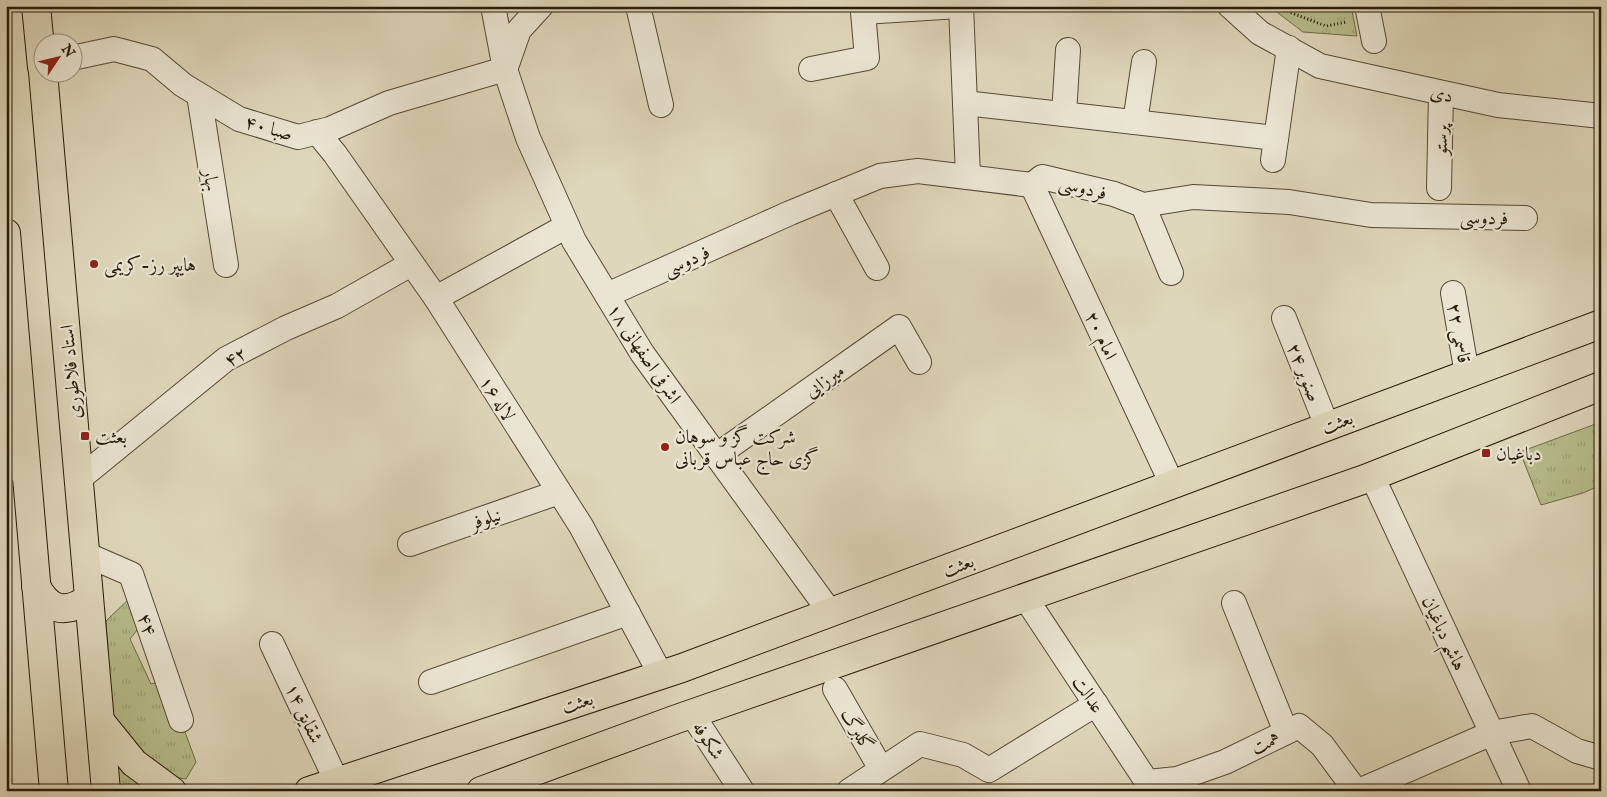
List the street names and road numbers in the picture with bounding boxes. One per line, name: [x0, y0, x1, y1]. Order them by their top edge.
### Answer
street label: دی: [1428, 81, 1455, 109]
street label: صبا ۴۰: [242, 111, 295, 147]
street label: پرستو: [1430, 123, 1454, 158]
street label: بهار: [196, 166, 224, 193]
street label: فردوسی: [1056, 171, 1109, 206]
street label: فردوسی: [1459, 207, 1509, 231]
street label: فردوسی: [660, 241, 714, 283]
street label: اشرفی اصفهانی ۱۸: [601, 300, 686, 409]
street label: قاسمی ۲۲: [1441, 301, 1475, 365]
street label: امام ۲۰: [1076, 308, 1122, 365]
street label: استاد فلاطوری: [56, 324, 88, 420]
street label: صنوبر ۲۴: [1281, 340, 1326, 406]
street label: ۴۲: [220, 342, 252, 374]
street label: میرزایی: [800, 359, 850, 404]
street label: لاله ۱۶: [473, 372, 519, 426]
street label: بعثت: [1318, 407, 1357, 441]
street label: نیلوفر: [465, 503, 504, 537]
street label: بعثت: [939, 550, 978, 584]
street label: هاشم دباغیان: [1410, 593, 1471, 678]
street label: ۴۴: [131, 610, 161, 639]
street label: عدالت: [1066, 672, 1109, 719]
street label: شقایق ۱۴: [279, 680, 328, 748]
street label: بعثت: [559, 688, 597, 720]
street label: گلبرگ: [835, 704, 879, 756]
street label: شکوفه: [686, 717, 729, 765]
street label: همت: [1247, 727, 1284, 761]

